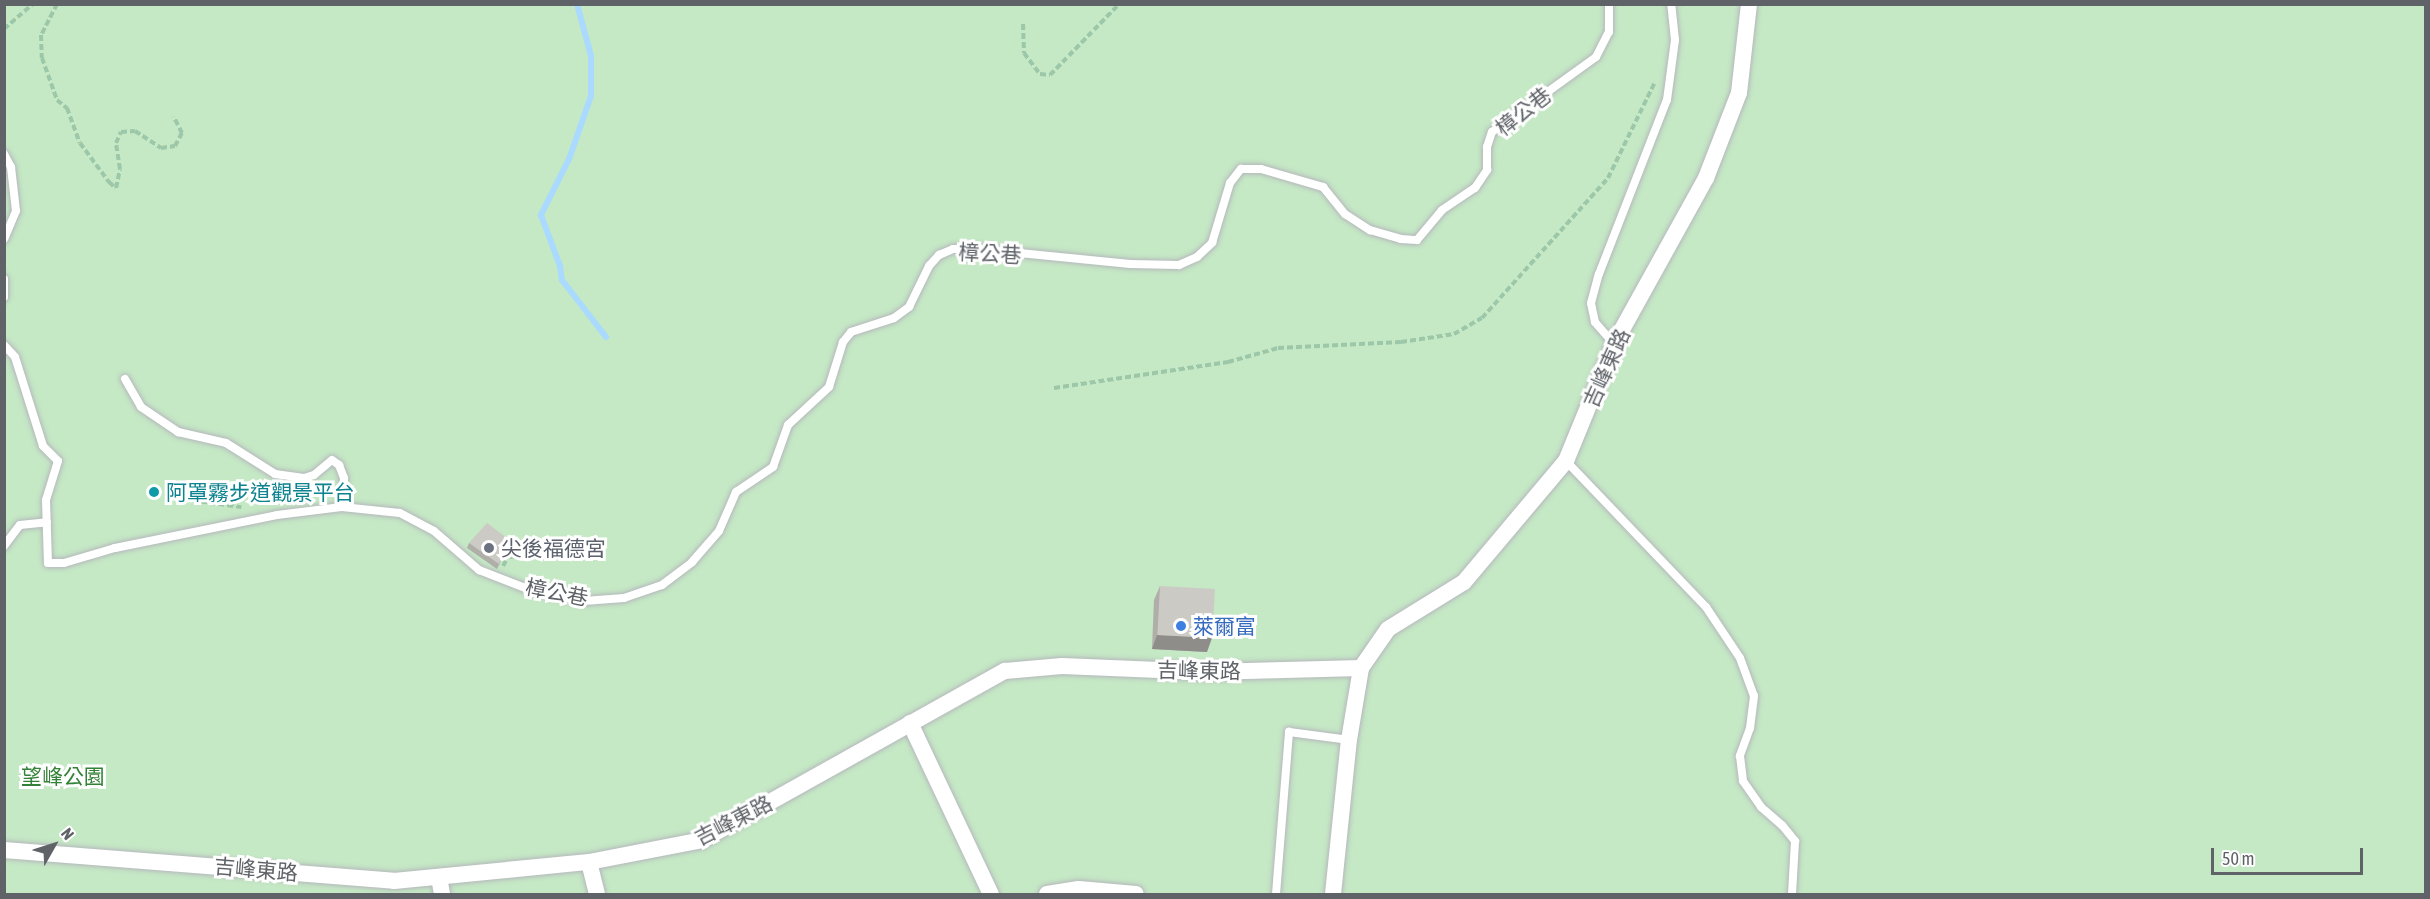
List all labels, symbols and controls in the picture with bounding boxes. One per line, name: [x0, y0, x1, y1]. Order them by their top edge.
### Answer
street label: 樟公巷: [1490, 82, 1556, 140]
street label: 樟公巷: [958, 239, 1022, 267]
street label: 吉峰東路: [1577, 325, 1635, 411]
place label: 阿罩霧步道觀景平台: [166, 479, 355, 505]
marker: 阿罩霧步道觀景平台: [147, 485, 161, 499]
place label: 尖後福德宮: [501, 535, 606, 561]
marker: 尖後福德宮: [482, 541, 496, 555]
street label: 樟公巷: [524, 574, 590, 610]
place label: 萊爾富: [1193, 613, 1256, 639]
marker: 萊爾富: [1174, 619, 1188, 633]
street label: 吉峰東路: [1157, 657, 1241, 683]
park label: 望峰公園: [21, 763, 105, 789]
street label: 吉峰東路: [690, 790, 776, 850]
north arrow: [24, 815, 84, 875]
text: N: [58, 824, 78, 843]
scale bar: [2214, 836, 2366, 874]
text: 50 m: [2222, 848, 2254, 869]
street label: 吉峰東路: [213, 853, 299, 885]

